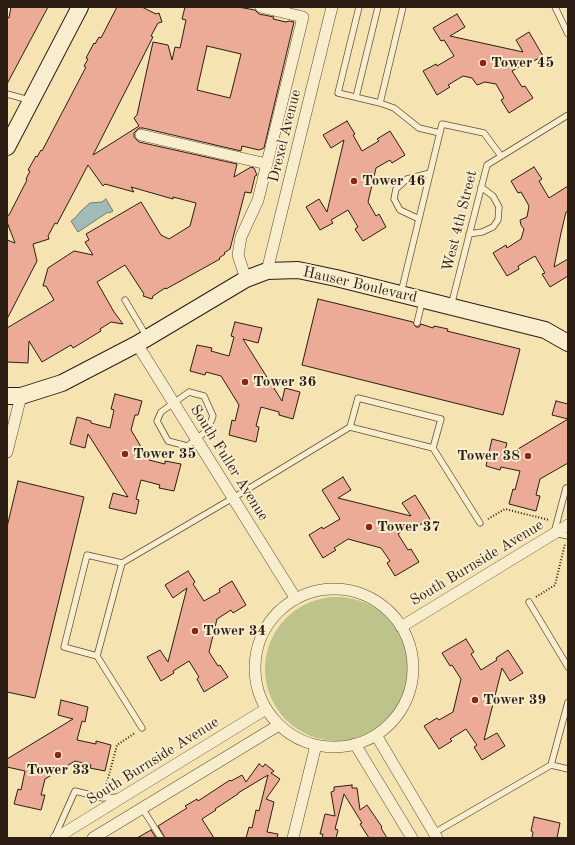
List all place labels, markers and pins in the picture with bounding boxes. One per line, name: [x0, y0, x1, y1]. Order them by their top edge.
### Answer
place label: Tower 45: [491, 54, 554, 72]
marker: Tower 45: [478, 58, 488, 68]
place label: Tower 46: [362, 172, 425, 190]
marker: Tower 46: [349, 176, 359, 186]
place label: Tower 36: [253, 373, 316, 391]
marker: Tower 36: [240, 377, 250, 387]
place label: Tower 35: [133, 445, 196, 463]
place label: Tower 38: [457, 447, 520, 465]
marker: Tower 35: [120, 449, 130, 459]
marker: Tower 38: [523, 451, 533, 461]
place label: Tower 37: [377, 518, 440, 536]
marker: Tower 37: [364, 522, 374, 532]
place label: Tower 34: [203, 622, 266, 640]
marker: Tower 34: [190, 626, 200, 636]
place label: Tower 39: [483, 691, 546, 709]
marker: Tower 39: [470, 695, 480, 705]
marker: Tower 33: [53, 750, 63, 760]
place label: Tower 33: [26, 761, 90, 779]

